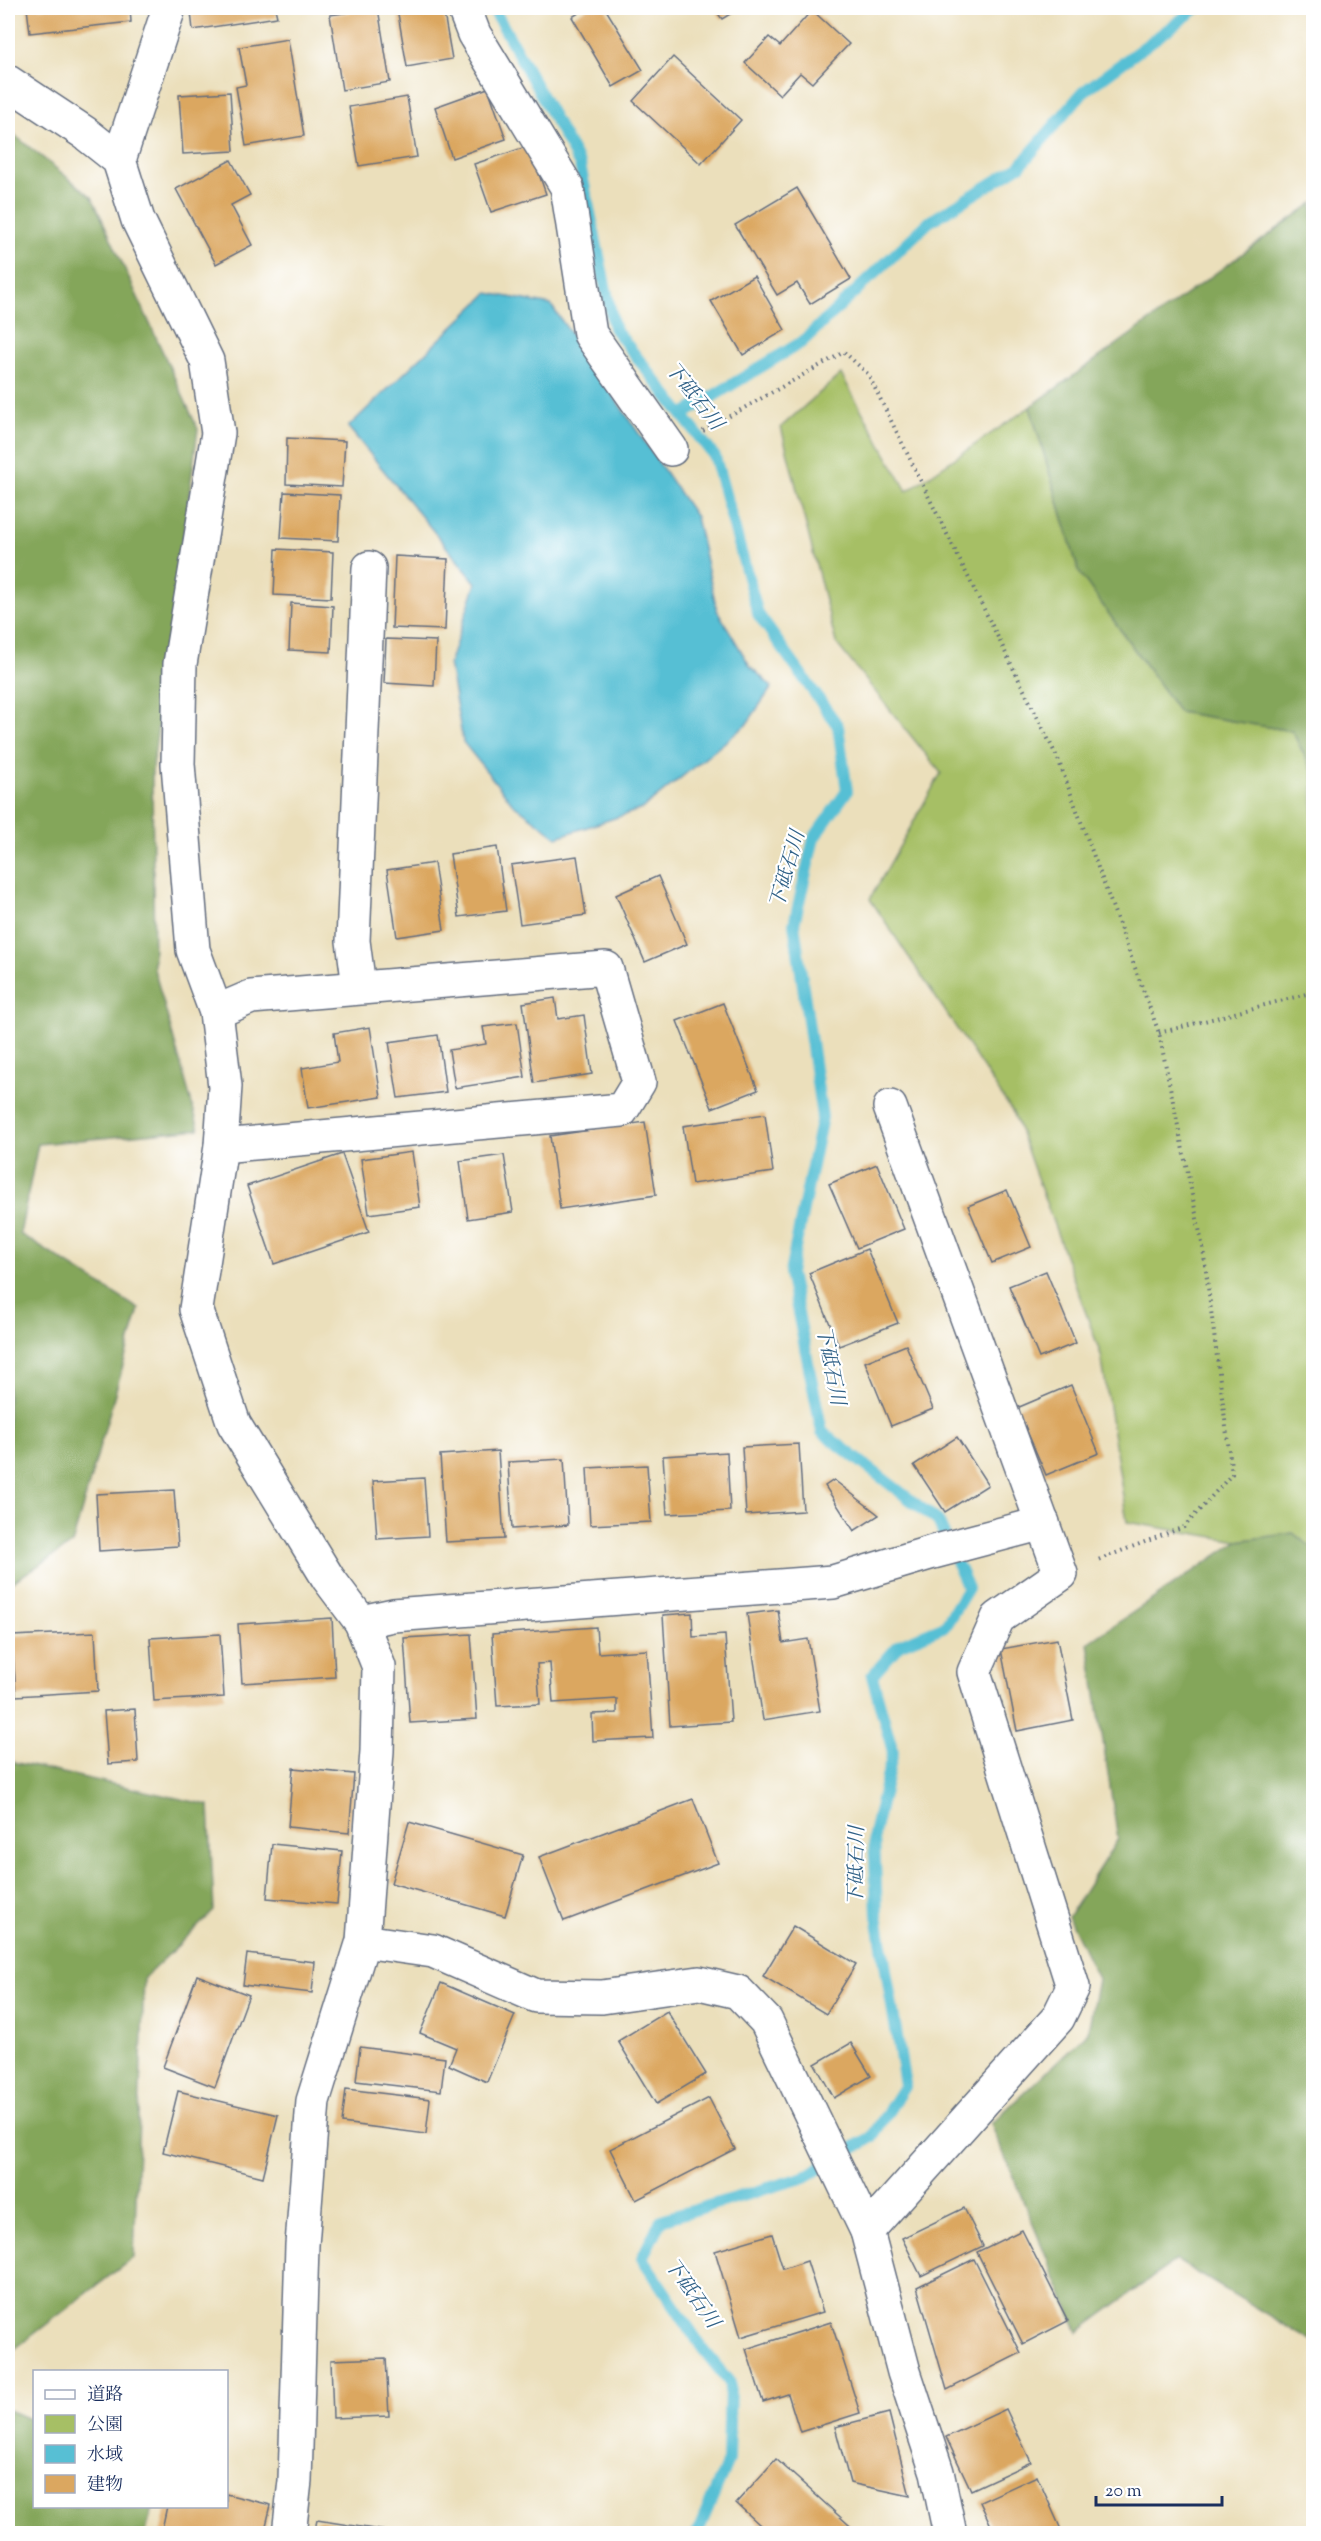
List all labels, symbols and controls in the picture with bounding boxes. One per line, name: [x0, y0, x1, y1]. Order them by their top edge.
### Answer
water label: 下砥石川: [657, 357, 730, 439]
water label: 下砥石川: [764, 826, 815, 912]
water label: 下砥石川: [807, 1324, 851, 1410]
water label: 下砥石川: [843, 1824, 873, 1906]
water label: 下砥石川: [656, 2253, 727, 2337]
legend: [33, 2370, 228, 2508]
text: 道路: [87, 2383, 123, 2409]
text: 公園: [87, 2413, 123, 2439]
text: 水域: [87, 2443, 123, 2469]
scale bar: [1096, 2469, 1222, 2507]
text: 建物: [87, 2473, 123, 2499]
text: 20 m: [1105, 2479, 1142, 2505]

